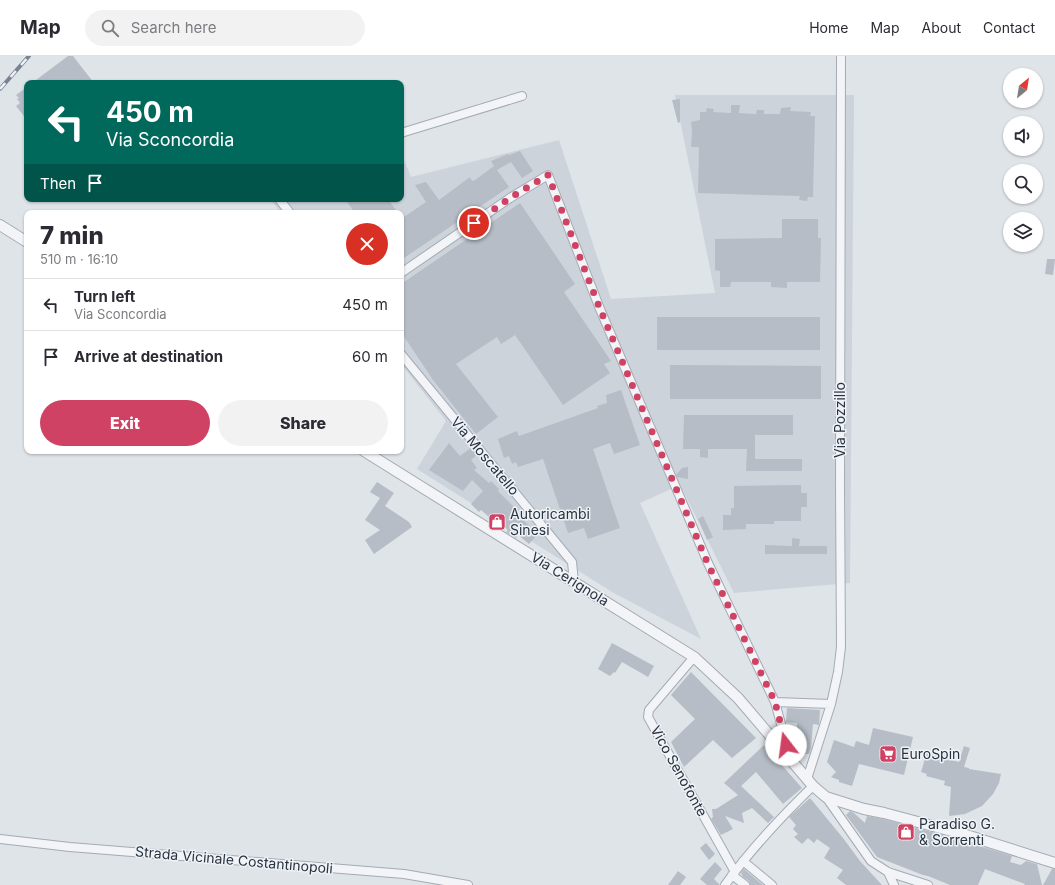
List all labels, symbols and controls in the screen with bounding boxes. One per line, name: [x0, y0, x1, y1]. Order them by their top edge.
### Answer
search box: [85, 10, 365, 46]
text: Map: [20, 16, 61, 39]
icon: search: [99, 17, 121, 39]
text: Search here: [131, 18, 216, 37]
text: Home: [809, 19, 848, 36]
text: Map: [870, 19, 900, 36]
text: About: [922, 19, 961, 36]
text: Contact: [983, 19, 1035, 36]
north arrow: [1003, 68, 1043, 108]
map controls: [1003, 68, 1043, 252]
text: 450 m: [106, 95, 194, 129]
icon: left: [40, 96, 92, 148]
button: sound: [1003, 116, 1043, 156]
text: Via Sconcordia: [106, 129, 234, 150]
button: search: [1003, 164, 1043, 204]
icon: arrive: [84, 172, 106, 194]
text: Then: [40, 174, 76, 193]
pin: [457, 206, 491, 240]
icon: arrive: [463, 212, 485, 234]
button: layers: [1003, 212, 1043, 252]
text: 7 min: [40, 221, 104, 250]
button: close: [346, 223, 388, 265]
text: 510 m · 16:10: [40, 251, 118, 267]
text: Turn left: [74, 287, 135, 306]
icon: left: [40, 294, 62, 316]
text: 450 m: [342, 295, 388, 314]
text: Via Sconcordia: [74, 306, 167, 322]
icon: arrive: [40, 346, 62, 368]
text: Arrive at destination: [74, 347, 223, 366]
text: 60 m: [352, 347, 388, 366]
street label: Via Pozzillo: [831, 382, 848, 458]
button: Exit: [40, 400, 210, 446]
button: Share: [218, 400, 388, 446]
street label: Via Moscatello: [448, 413, 523, 498]
place label: Autoricambi Sinesi: [510, 505, 590, 538]
shop icon: Autoricambi Sinesi: [487, 512, 507, 532]
street label: Via Cerignola: [528, 548, 612, 609]
street label: Vico Senofonte: [647, 722, 711, 819]
position arrow: [765, 724, 807, 766]
supermarket icon: EuroSpin: [878, 744, 898, 764]
place label: EuroSpin: [901, 745, 960, 762]
place label: Paradiso G. & Sorrenti: [919, 815, 995, 848]
shop icon: Paradiso G. & Sorrenti: [896, 822, 916, 842]
street label: Strada Vicinale Costantinopoli: [135, 842, 334, 877]

